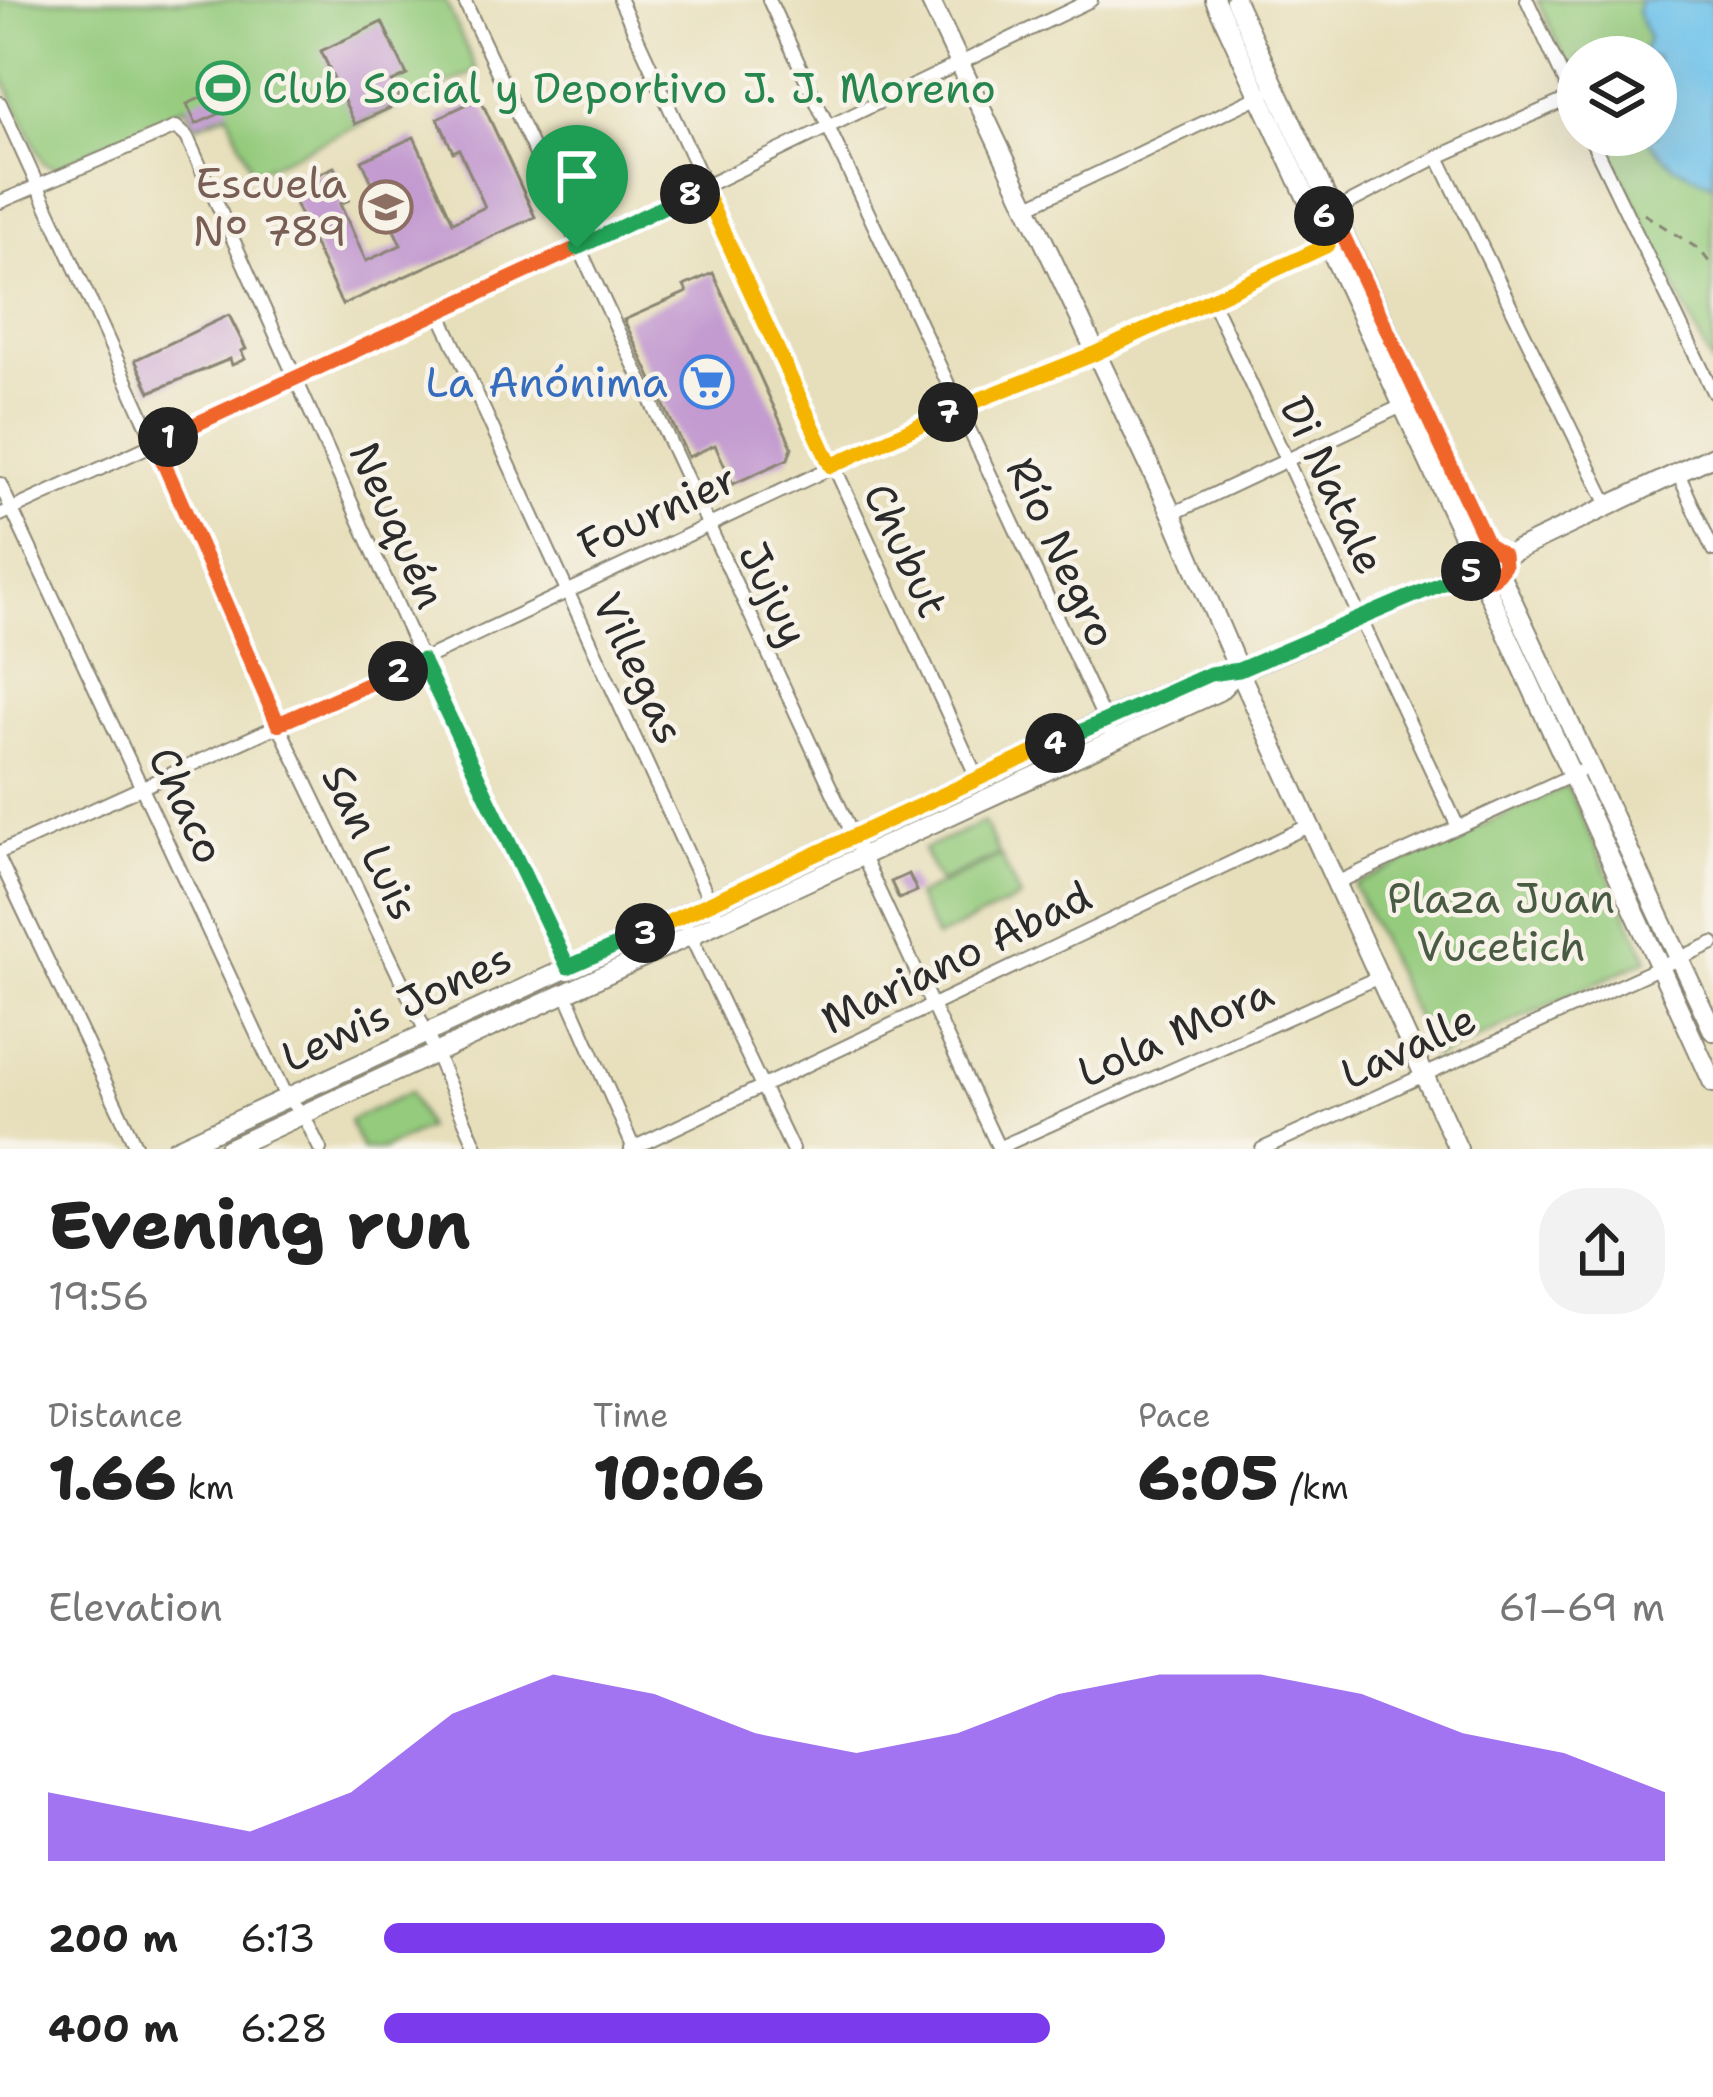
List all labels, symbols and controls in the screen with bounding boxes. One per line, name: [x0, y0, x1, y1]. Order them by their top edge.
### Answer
map controls: [1557, 36, 1677, 156]
button: layers: [1557, 36, 1677, 156]
sports icon: Club Social y Deportivo J. J. Moreno: [195, 60, 251, 116]
place label: Club Social y Deportivo J. J. Moreno: [262, 60, 996, 116]
pin: [526, 125, 628, 248]
icon: arrive: [544, 143, 610, 209]
place label: Escuela N° 789: [192, 155, 347, 259]
pin: 8: [660, 164, 720, 224]
text: 8: [678, 171, 702, 216]
school or university icon: Escuela N° 789: [358, 179, 414, 235]
pin: 6: [1294, 186, 1354, 246]
text: 6: [1312, 193, 1336, 238]
place label: La Anónima: [425, 354, 668, 410]
supermarket icon: La Anónima: [679, 354, 735, 410]
pin: 7: [918, 382, 978, 442]
street label: Di Natale: [1267, 387, 1399, 583]
text: 7: [936, 389, 960, 434]
pin: 1: [138, 407, 198, 467]
text: 1: [160, 414, 176, 459]
street label: Neuquén: [337, 433, 459, 617]
street label: Río Negro: [994, 448, 1130, 656]
street label: Fournier: [569, 450, 745, 572]
street label: Chubut: [851, 474, 961, 626]
street label: Jujuy: [726, 533, 822, 655]
pin: 5: [1441, 541, 1501, 601]
text: 5: [1461, 548, 1481, 593]
street label: Villegas: [580, 583, 698, 753]
pin: 2: [368, 641, 428, 701]
text: 2: [386, 648, 410, 693]
pin: 4: [1025, 713, 1085, 773]
text: 4: [1043, 720, 1067, 765]
street label: Chaco: [136, 738, 238, 872]
street label: San Luis: [309, 755, 433, 929]
street label: Mariano Abad: [812, 867, 1100, 1047]
park label: Plaza Juan Vucetich: [1387, 870, 1615, 974]
pin: 3: [615, 903, 675, 963]
text: 3: [633, 910, 657, 955]
street label: Lewis Jones: [272, 929, 520, 1085]
street label: Lola Mora: [1068, 964, 1282, 1100]
street label: Lavalle: [1331, 990, 1485, 1102]
text: Evening run: [48, 1181, 471, 1269]
button: share: [1539, 1188, 1665, 1314]
text: 19:56: [48, 1270, 150, 1322]
text: Distance: [48, 1393, 183, 1438]
text: Time: [593, 1393, 669, 1438]
text: Pace: [1138, 1393, 1211, 1438]
text: 1.66: [48, 1438, 176, 1518]
text: 10:06: [593, 1438, 764, 1518]
text: 6:05: [1138, 1438, 1279, 1518]
text: km: [176, 1465, 234, 1510]
text: /km: [1279, 1465, 1349, 1510]
text: Elevation: [48, 1581, 223, 1633]
text: 61–69 m: [1499, 1581, 1665, 1633]
text: 200 m: [48, 1912, 178, 1964]
text: 6:13: [240, 1912, 316, 1964]
text: 400 m: [48, 2002, 179, 2054]
text: 6:28: [240, 2002, 328, 2054]

